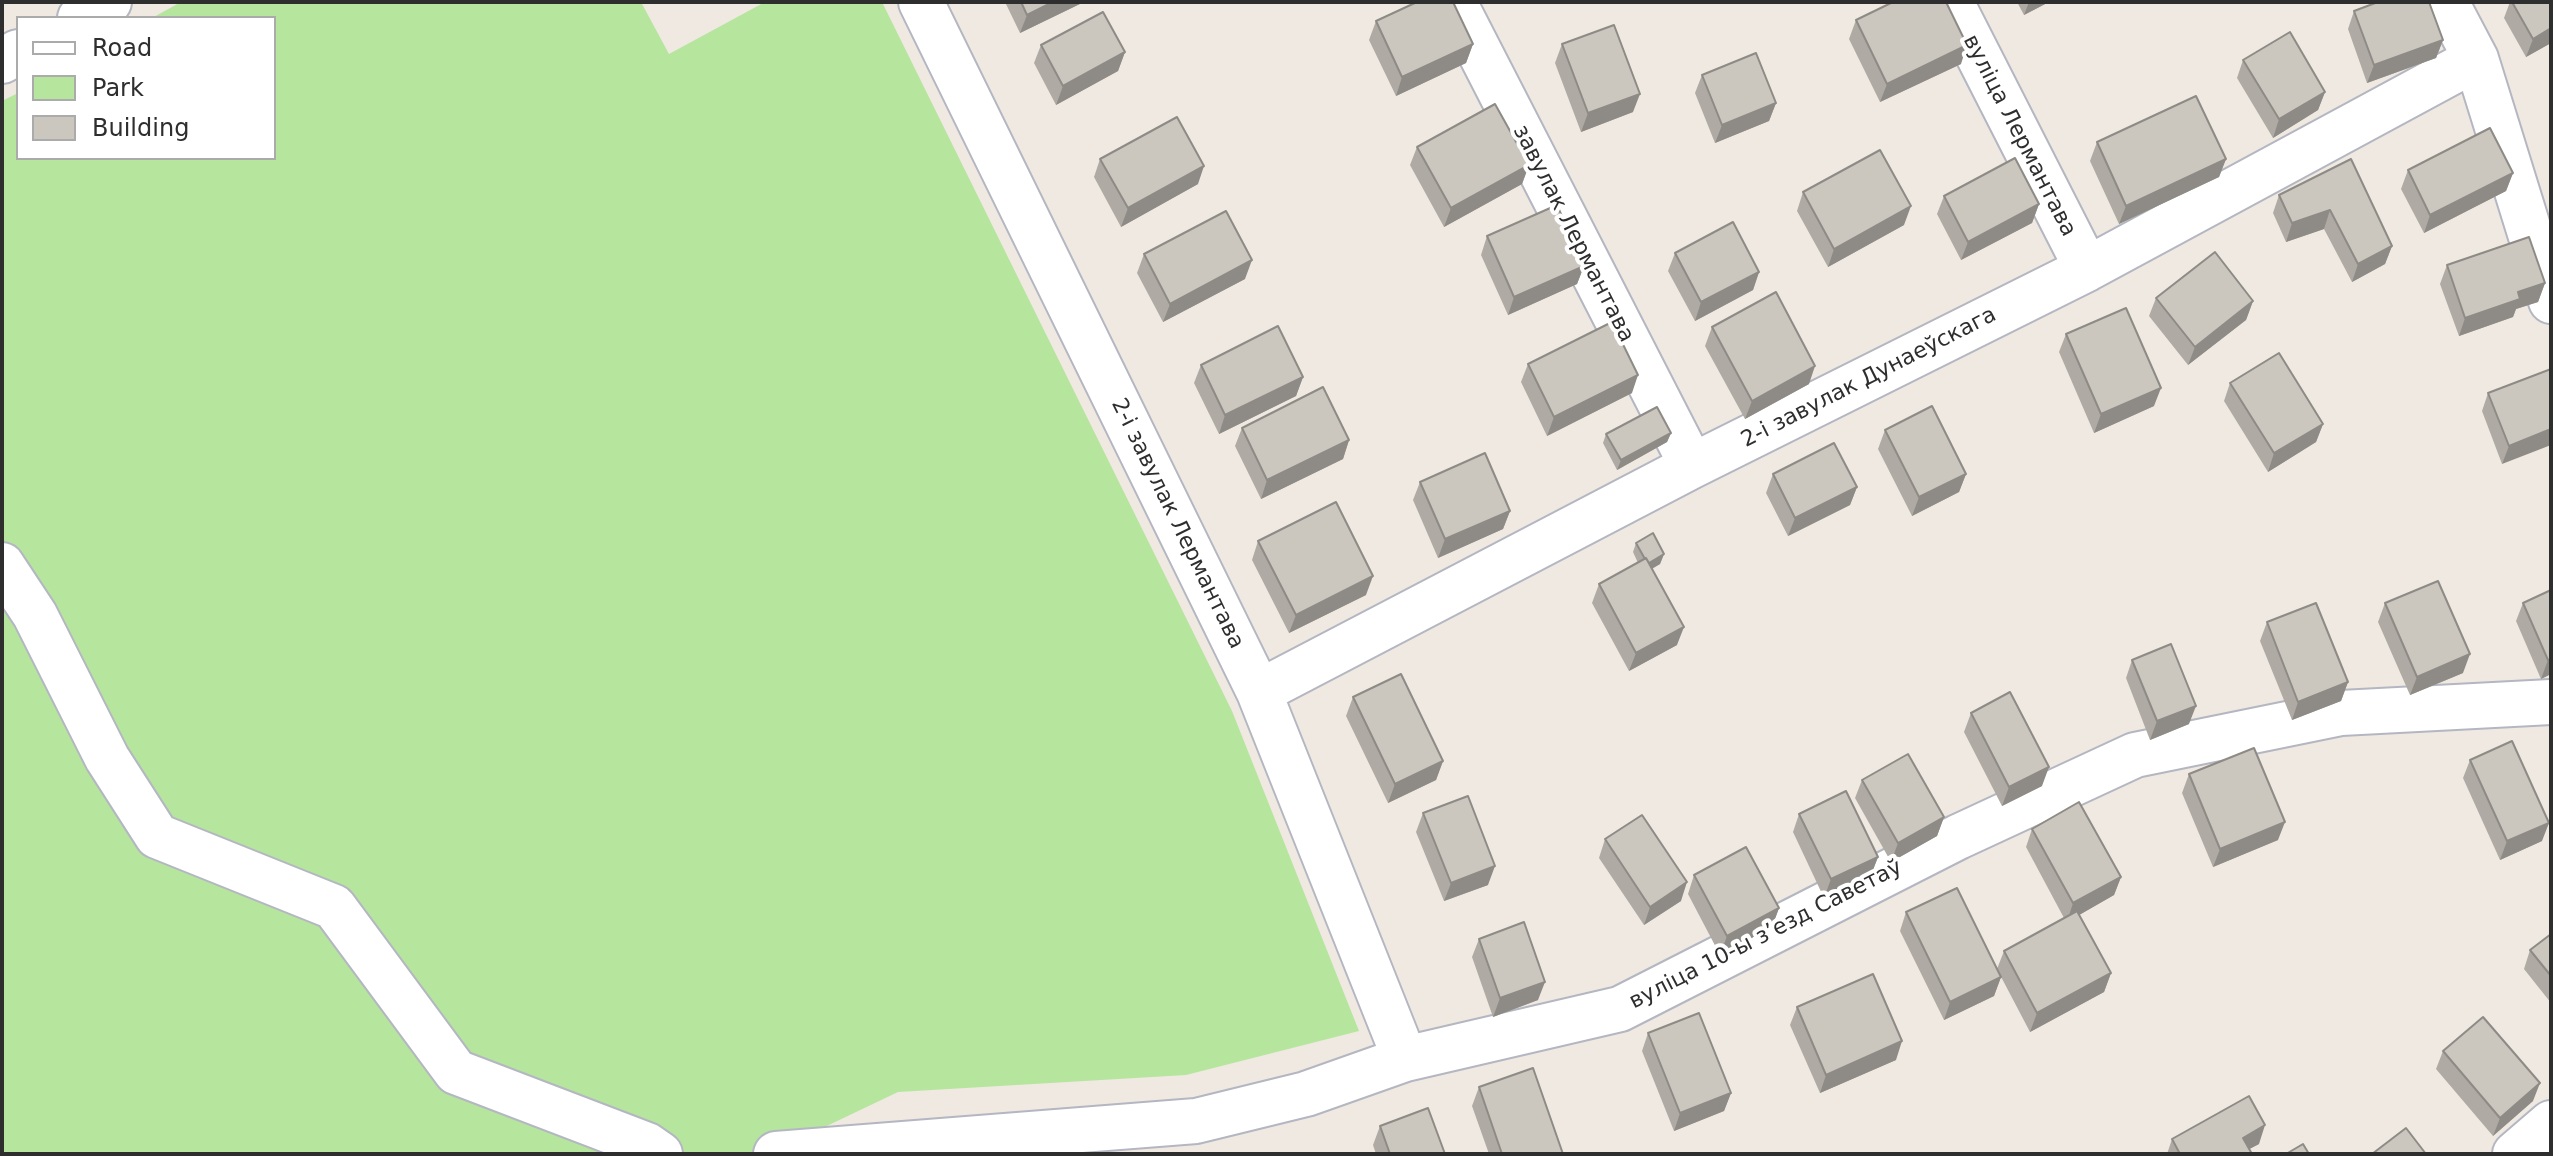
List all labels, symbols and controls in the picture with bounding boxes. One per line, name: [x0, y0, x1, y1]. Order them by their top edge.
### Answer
legend: [16, 16, 276, 160]
street label: вуліца Лермантава: [1957, 31, 2081, 241]
text: Road: [92, 34, 152, 62]
text: Park: [92, 74, 144, 102]
text: Building: [92, 114, 189, 142]
street label: завулак Лермантава: [1507, 121, 1639, 347]
street label: 2-і завулак Дунаеўскага: [1737, 302, 2001, 454]
street label: 2-і завулак Лермантава: [1105, 395, 1249, 653]
street label: вуліца 10-ы зʼезд Саветаў: [1625, 855, 1907, 1015]

